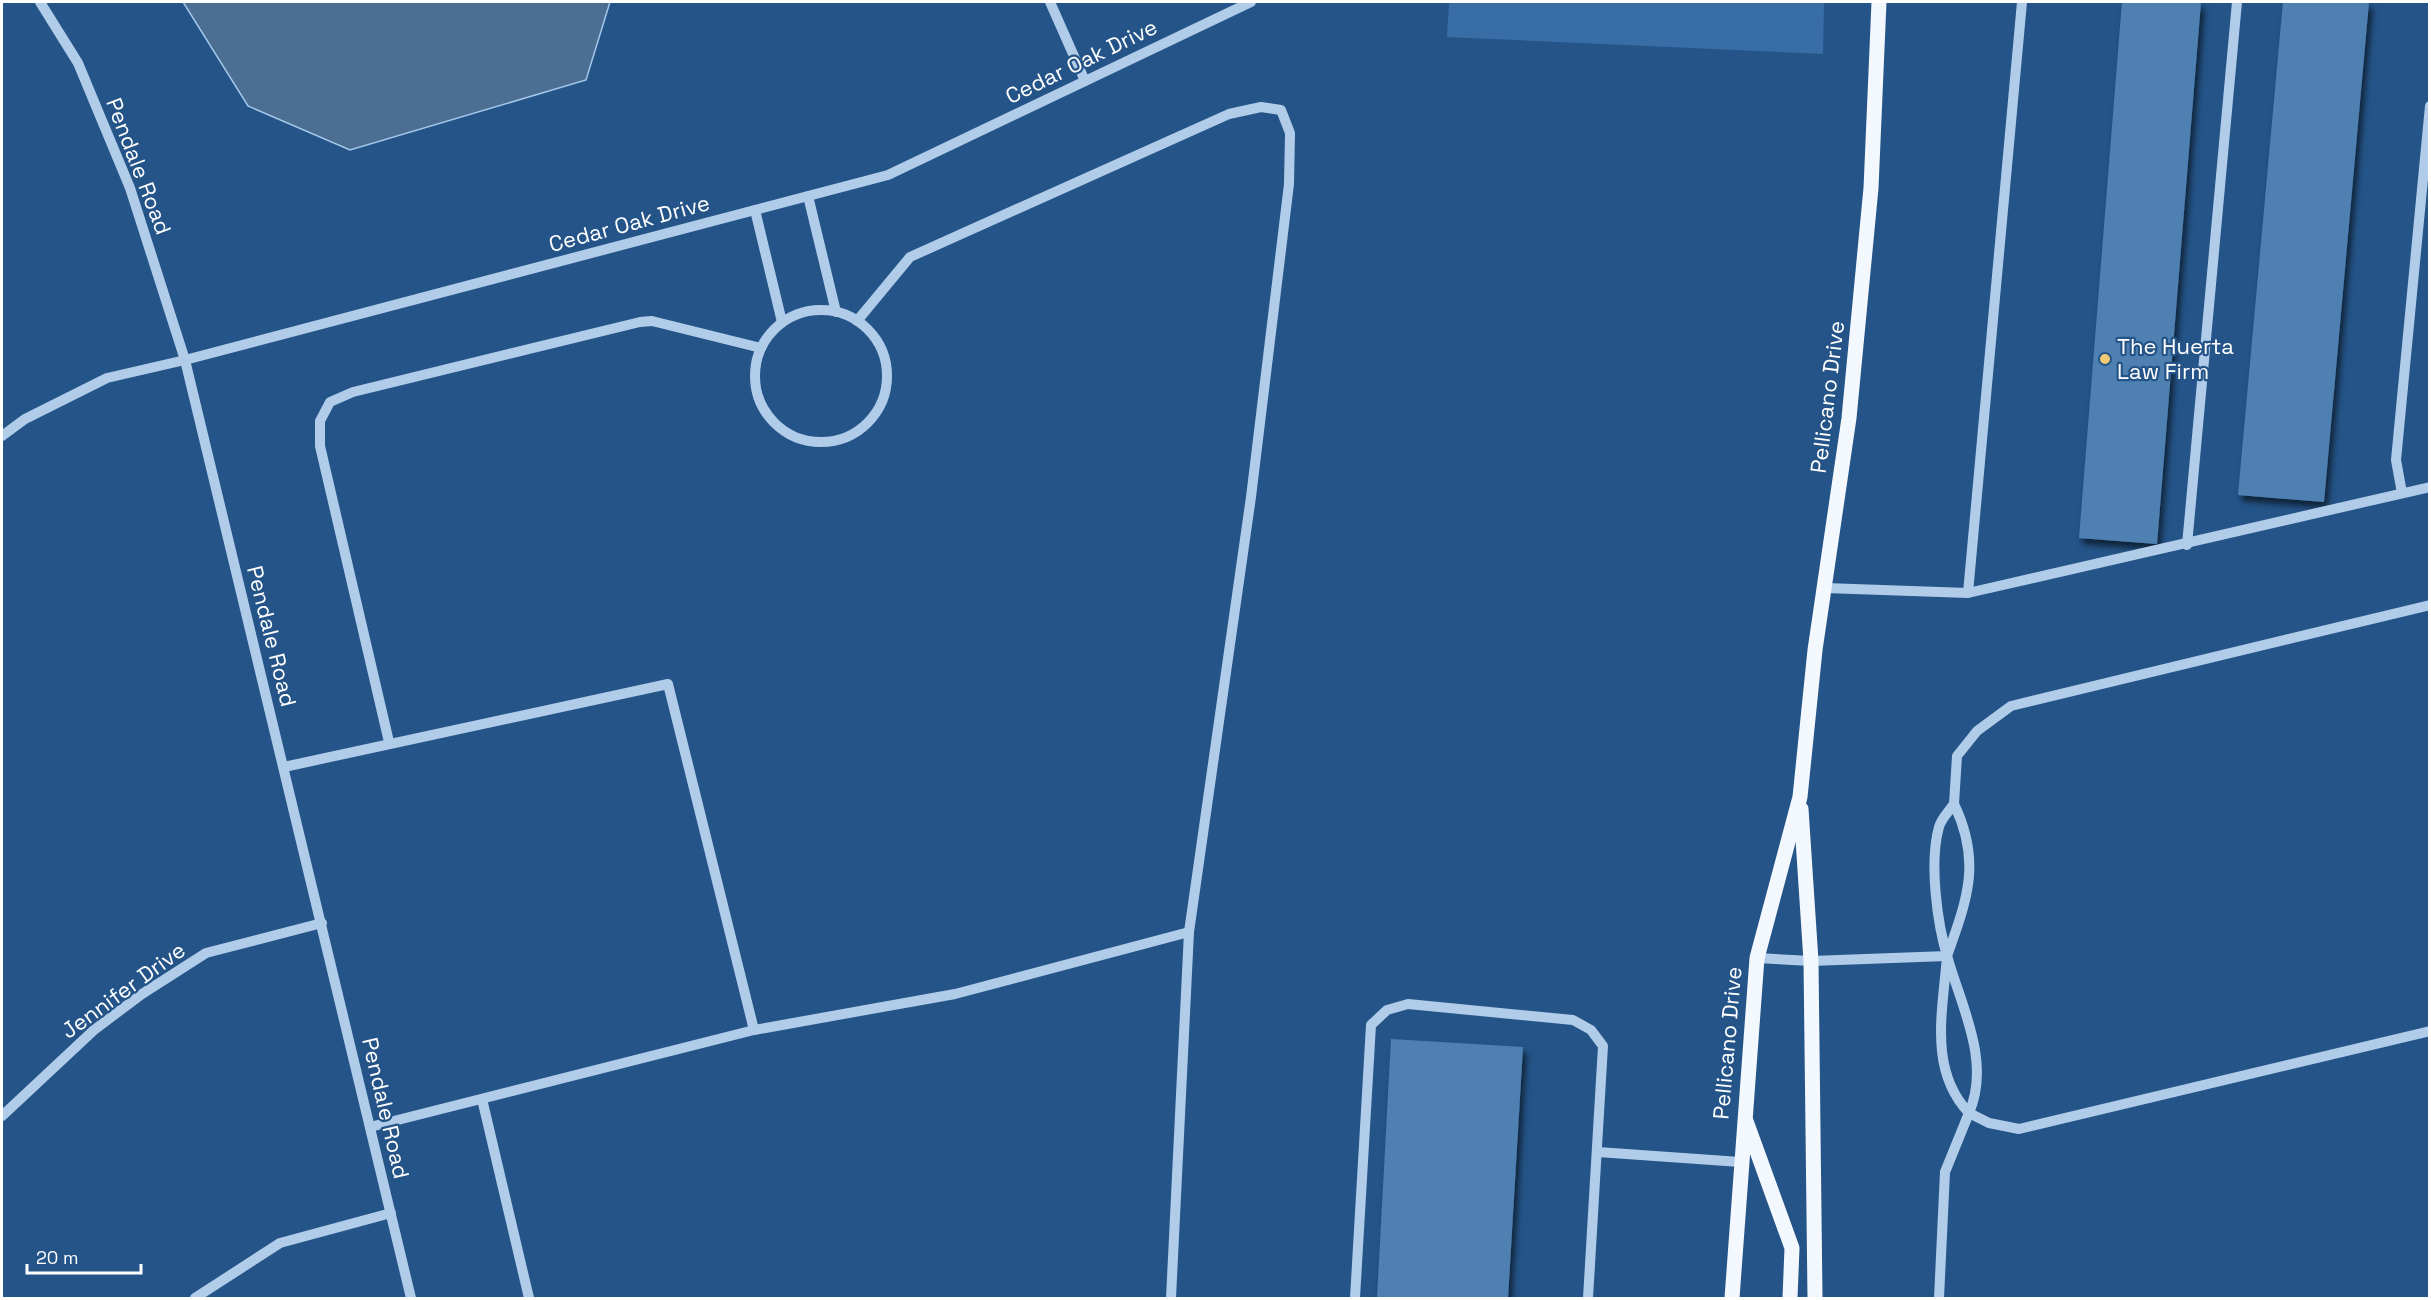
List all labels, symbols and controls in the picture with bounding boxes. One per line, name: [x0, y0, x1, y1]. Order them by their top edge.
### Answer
street label: Cedar Oak Drive: [1000, 12, 1162, 110]
street label: Pendale Road: [100, 94, 178, 238]
street label: Cedar Oak Drive: [545, 188, 713, 258]
street label: Pellicano Drive: [1804, 319, 1850, 475]
place label: The Huerta Law Firm: [2117, 332, 2234, 385]
marker: The Huerta Law Firm: [2098, 352, 2112, 366]
street label: Pendale Road: [241, 563, 303, 709]
street label: Jennifer Drive: [55, 936, 191, 1044]
street label: Pellicano Drive: [1706, 965, 1748, 1121]
street label: Pendale Road: [356, 1035, 416, 1181]
scale bar: [27, 1237, 141, 1275]
text: 20 m: [36, 1246, 79, 1269]

